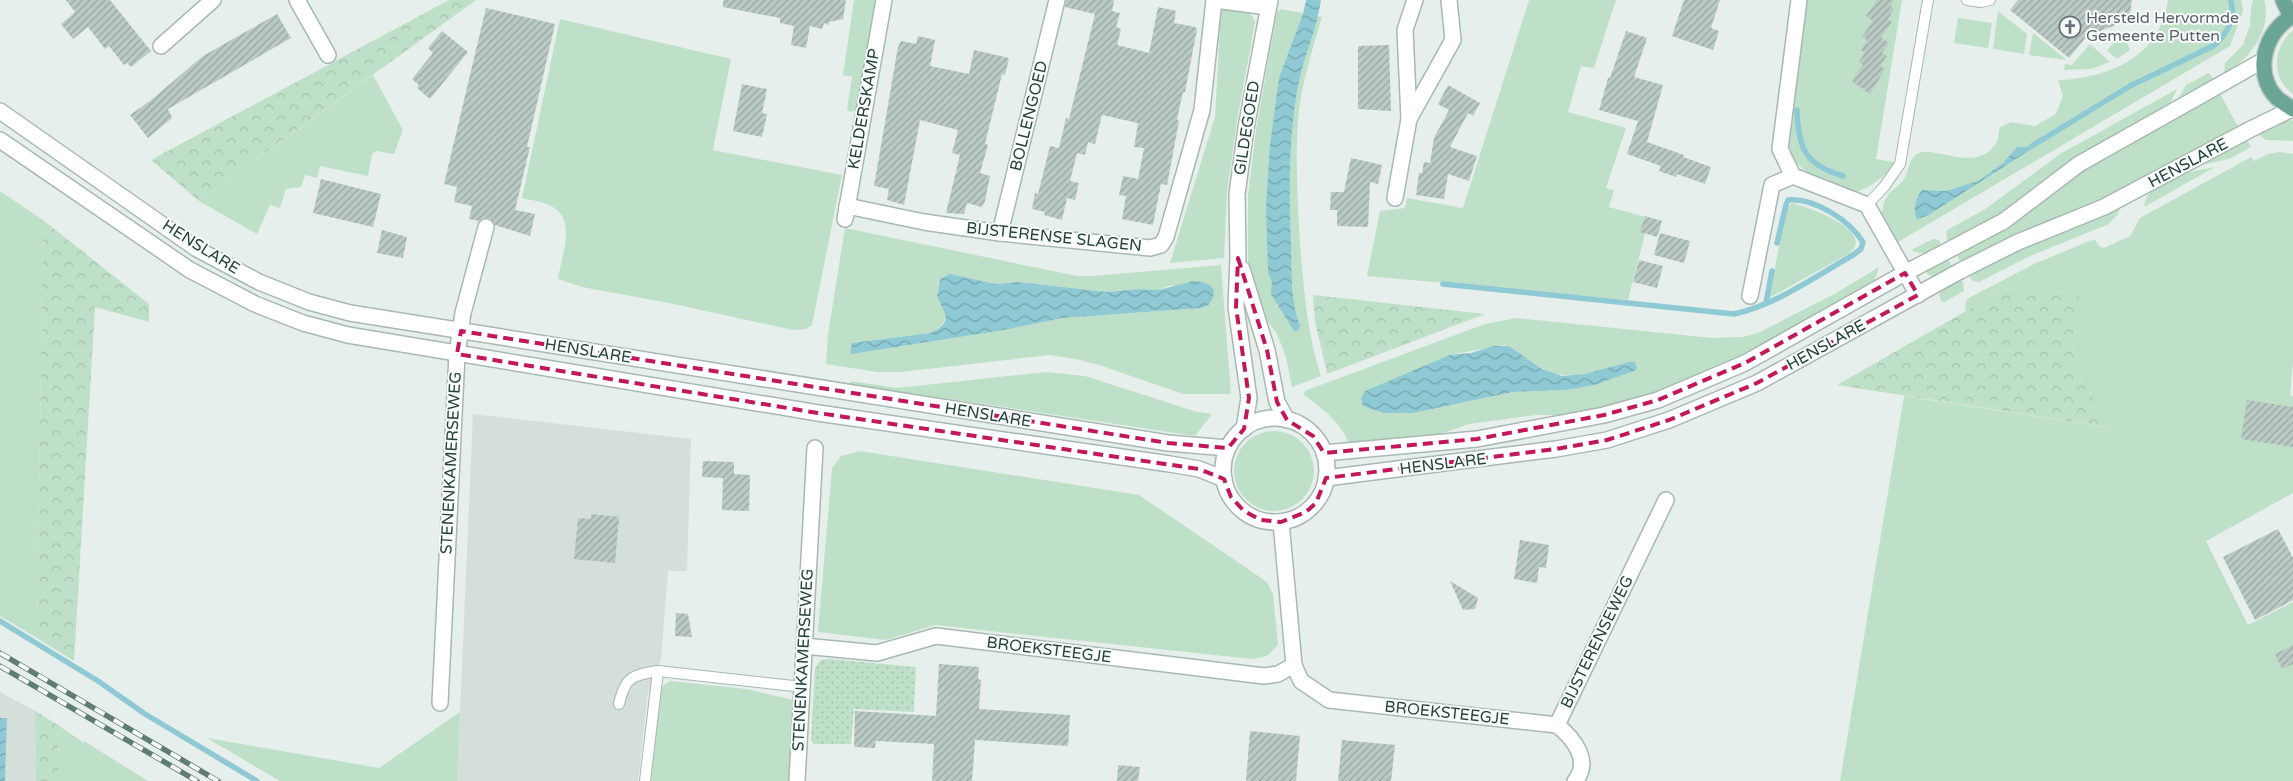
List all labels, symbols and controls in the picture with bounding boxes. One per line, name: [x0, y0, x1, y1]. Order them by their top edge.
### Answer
place label: Hersteld Hervormde Gemeente Putten: [2086, 8, 2239, 46]
church icon: Hersteld Hervormde Gemeente Putten: [2058, 15, 2082, 39]
street label: KELDERSKAMP: [844, 47, 884, 171]
street label: BOLLENGOED: [1006, 59, 1052, 173]
street label: GILDEGOED: [1230, 79, 1264, 177]
street label: HENSLARE: [2145, 134, 2231, 192]
street label: HENSLARE: [159, 215, 243, 279]
street label: BIJSTERENSE SLAGEN: [965, 218, 1143, 256]
street label: HENSLARE: [1783, 315, 1869, 375]
street label: HENSLARE: [543, 334, 633, 368]
street label: STENENKAMERSEWEG: [436, 371, 466, 555]
street label: HENSLARE: [943, 398, 1033, 432]
street label: HENSLARE: [1398, 449, 1488, 479]
street label: STENENKAMERSEWEG: [788, 568, 818, 752]
street label: BIJSTERENSEWEG: [1556, 572, 1638, 712]
street label: BROEKSTEEGJE: [985, 632, 1113, 668]
street label: BROEKSTEEGJE: [1384, 696, 1510, 730]

